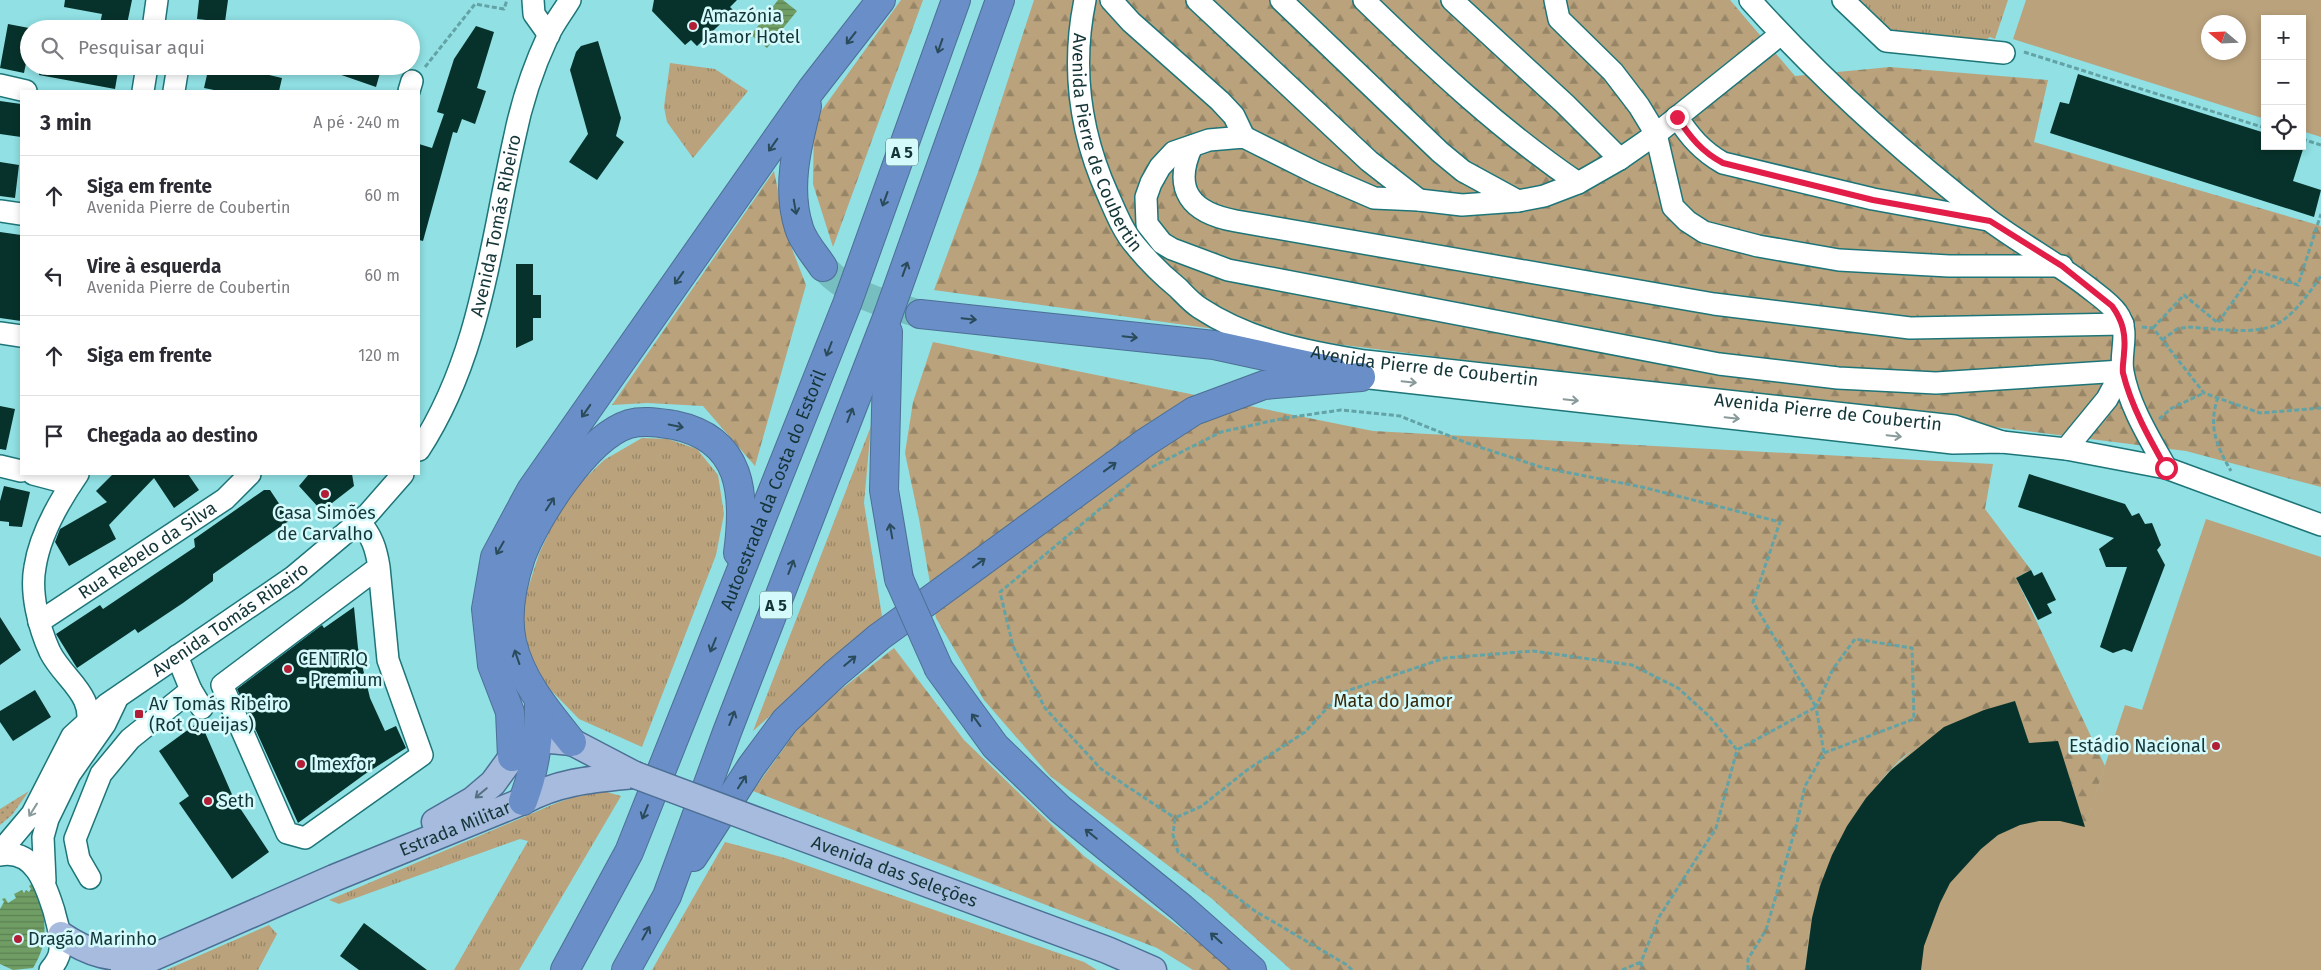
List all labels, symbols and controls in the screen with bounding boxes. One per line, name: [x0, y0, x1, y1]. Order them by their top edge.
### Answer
place label: Amazónia Jamor Hotel: [703, 5, 800, 48]
north arrow: [2201, 15, 2246, 60]
map controls: [2261, 15, 2306, 150]
button: +: [2261, 15, 2306, 60]
search box: [20, 20, 420, 75]
marker: Amazónia Jamor Hotel: [687, 20, 699, 32]
one-way arrow: [846, 31, 857, 44]
street label: Avenida Pierre de Coubertin: [1067, 32, 1147, 256]
icon: search: [38, 34, 66, 62]
text: Pesquisar aqui: [78, 36, 205, 59]
one-way arrow: [935, 38, 944, 53]
button: −: [2261, 60, 2306, 105]
button: locate: [2261, 105, 2306, 150]
route end: [1666, 106, 1689, 129]
text: 3 min: [40, 110, 92, 136]
text: A pé · 240 m: [313, 113, 400, 132]
street label: Avenida Tomás Ribeiro: [466, 133, 526, 319]
one-way arrow: [768, 137, 778, 151]
road number: A 5: [886, 138, 918, 166]
text: Siga em frente: [87, 175, 212, 198]
icon: ahead: [40, 182, 68, 210]
text: 60 m: [365, 186, 400, 205]
one-way arrow: [880, 191, 889, 206]
text: Avenida Pierre de Coubertin: [87, 198, 290, 217]
one-way arrow: [791, 199, 800, 215]
text: Vire à esquerda: [87, 255, 221, 278]
icon: left: [40, 262, 68, 290]
one-way arrow: [901, 262, 910, 278]
text: 60 m: [365, 266, 400, 285]
one-way arrow: [674, 271, 684, 285]
text: Avenida Pierre de Coubertin: [87, 278, 290, 297]
one-way arrow: [960, 314, 976, 324]
one-way arrow: [1122, 332, 1138, 341]
one-way arrow: [824, 341, 833, 357]
street label: Avenida Pierre de Coubertin: [1309, 341, 1540, 391]
icon: ahead: [40, 342, 68, 370]
text: Siga em frente: [87, 344, 212, 367]
text: 120 m: [358, 346, 400, 365]
street label: Autoestrada da Costa do Estoril: [715, 366, 831, 613]
one-way arrow: [1401, 377, 1417, 387]
street label: Avenida Pierre de Coubertin: [1713, 389, 1943, 436]
one-way arrow: [1563, 395, 1579, 405]
one-way arrow: [581, 404, 591, 418]
one-way arrow: [845, 408, 855, 423]
one-way arrow: [1724, 413, 1740, 423]
icon: arrive: [40, 422, 68, 450]
one-way arrow: [667, 422, 683, 431]
text: Chegada ao destino: [87, 424, 258, 447]
one-way arrow: [1886, 431, 1902, 441]
route start: [2155, 457, 2178, 480]
one-way arrow: [1103, 462, 1117, 472]
marker: Casa Simões de Carvalho: [319, 488, 331, 500]
street label: Rua Rebelo da Silva: [74, 497, 221, 604]
one-way arrow: [545, 498, 555, 512]
place label: Casa Simões de Carvalho: [274, 502, 376, 545]
one-way arrow: [885, 523, 895, 539]
one-way arrow: [495, 541, 505, 556]
street label: Avenida Tomás Ribeiro: [148, 558, 313, 681]
one-way arrow: [972, 558, 986, 568]
one-way arrow: [787, 560, 796, 575]
road number: A 5: [760, 592, 792, 618]
one-way arrow: [707, 637, 716, 652]
place label: CENTRIQ - Premium: [298, 648, 383, 691]
one-way arrow: [512, 650, 521, 665]
one-way arrow: [843, 656, 856, 667]
marker: CENTRIQ - Premium: [282, 663, 294, 675]
park label: Mata do Jamor: [1334, 690, 1453, 712]
place label: Av Tomás Ribeiro (Rot Queijas): [149, 693, 288, 736]
marker: Av Tomás Ribeiro (Rot Queijas): [133, 708, 145, 720]
one-way arrow: [729, 711, 738, 726]
one-way arrow: [971, 713, 981, 727]
place label: Estádio Nacional: [2069, 735, 2206, 757]
marker: Estádio Nacional: [2210, 740, 2222, 752]
place label: Imexfor: [311, 753, 373, 775]
marker: Imexfor: [295, 758, 307, 770]
one-way arrow: [737, 775, 747, 789]
one-way arrow: [474, 788, 487, 799]
place label: Seth: [218, 790, 255, 812]
marker: Seth: [202, 795, 214, 807]
street label: Estrada Militar: [396, 796, 514, 861]
one-way arrow: [28, 803, 38, 817]
one-way arrow: [640, 804, 649, 819]
one-way arrow: [1085, 829, 1098, 840]
street label: Avenida das Seleções: [809, 831, 981, 912]
one-way arrow: [642, 926, 652, 940]
place label: Dragão Marinho: [28, 928, 157, 950]
one-way arrow: [1210, 932, 1223, 943]
marker: Dragão Marinho: [12, 933, 24, 945]

